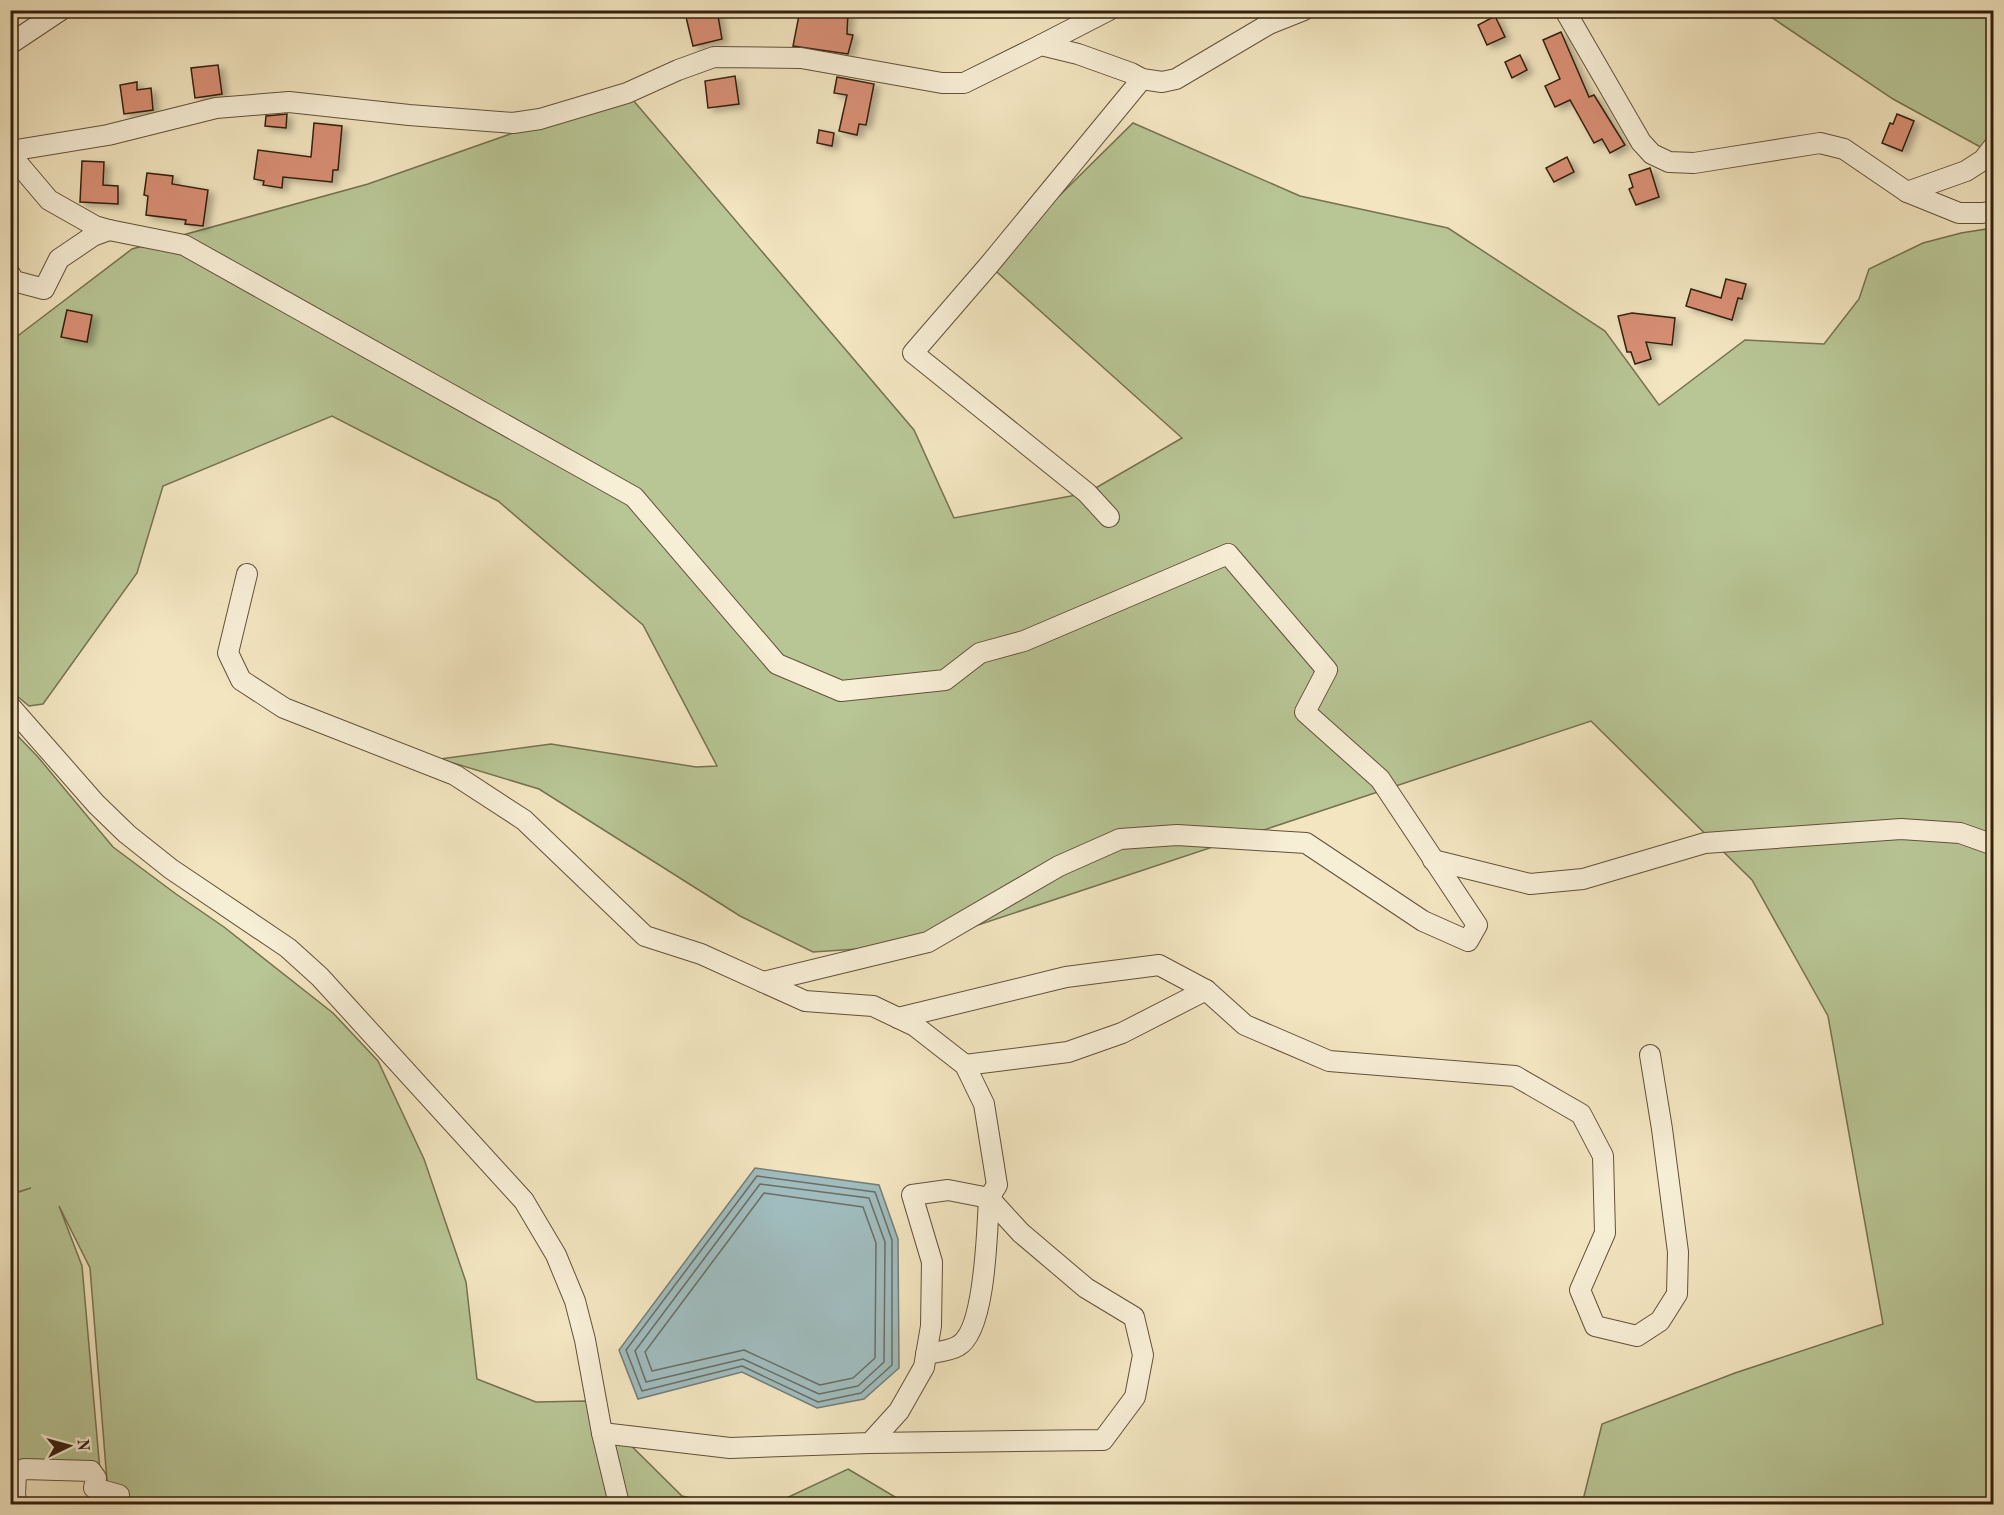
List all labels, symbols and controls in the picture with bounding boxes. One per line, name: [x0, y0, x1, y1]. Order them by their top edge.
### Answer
north arrow: [39, 1416, 99, 1476]
text: N: [73, 1438, 91, 1452]

